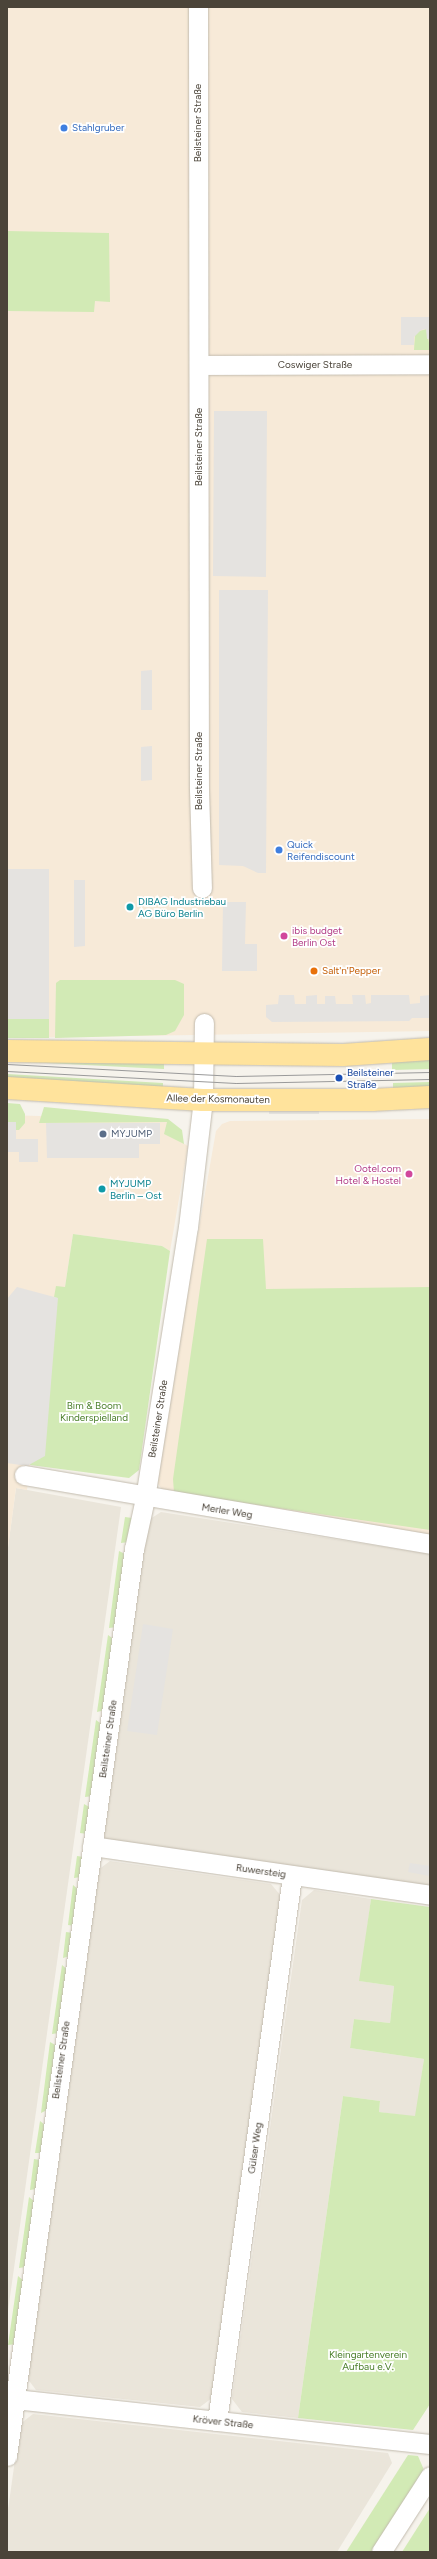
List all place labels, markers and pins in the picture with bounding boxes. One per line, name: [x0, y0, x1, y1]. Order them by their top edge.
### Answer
place label: Stahlgruber: [72, 122, 124, 134]
marker: Stahlgruber: [59, 123, 69, 133]
place label: Quick Reifendiscount: [287, 838, 355, 862]
marker: Quick Reifendiscount: [274, 845, 284, 855]
place label: DIBAG Industriebau AG Büro Berlin: [138, 895, 226, 918]
marker: DIBAG Industriebau AG Büro Berlin: [125, 902, 135, 912]
place label: ibis budget Berlin Ost: [292, 924, 342, 948]
marker: ibis budget Berlin Ost: [279, 931, 289, 941]
place label: Salt'n'Pepper: [322, 965, 381, 977]
marker: Salt'n'Pepper: [309, 966, 319, 976]
place label: Beilsteiner Straße: [347, 1066, 394, 1090]
marker: Beilsteiner Straße: [334, 1073, 344, 1083]
place label: MYJUMP: [111, 1128, 152, 1140]
marker: MYJUMP: [98, 1129, 108, 1139]
place label: Ootel.com Hotel & Hostel: [336, 1162, 401, 1186]
marker: Ootel.com Hotel & Hostel: [404, 1169, 414, 1179]
place label: MYJUMP Berlin – Ost: [110, 1177, 162, 1200]
marker: MYJUMP Berlin – Ost: [97, 1184, 107, 1194]

